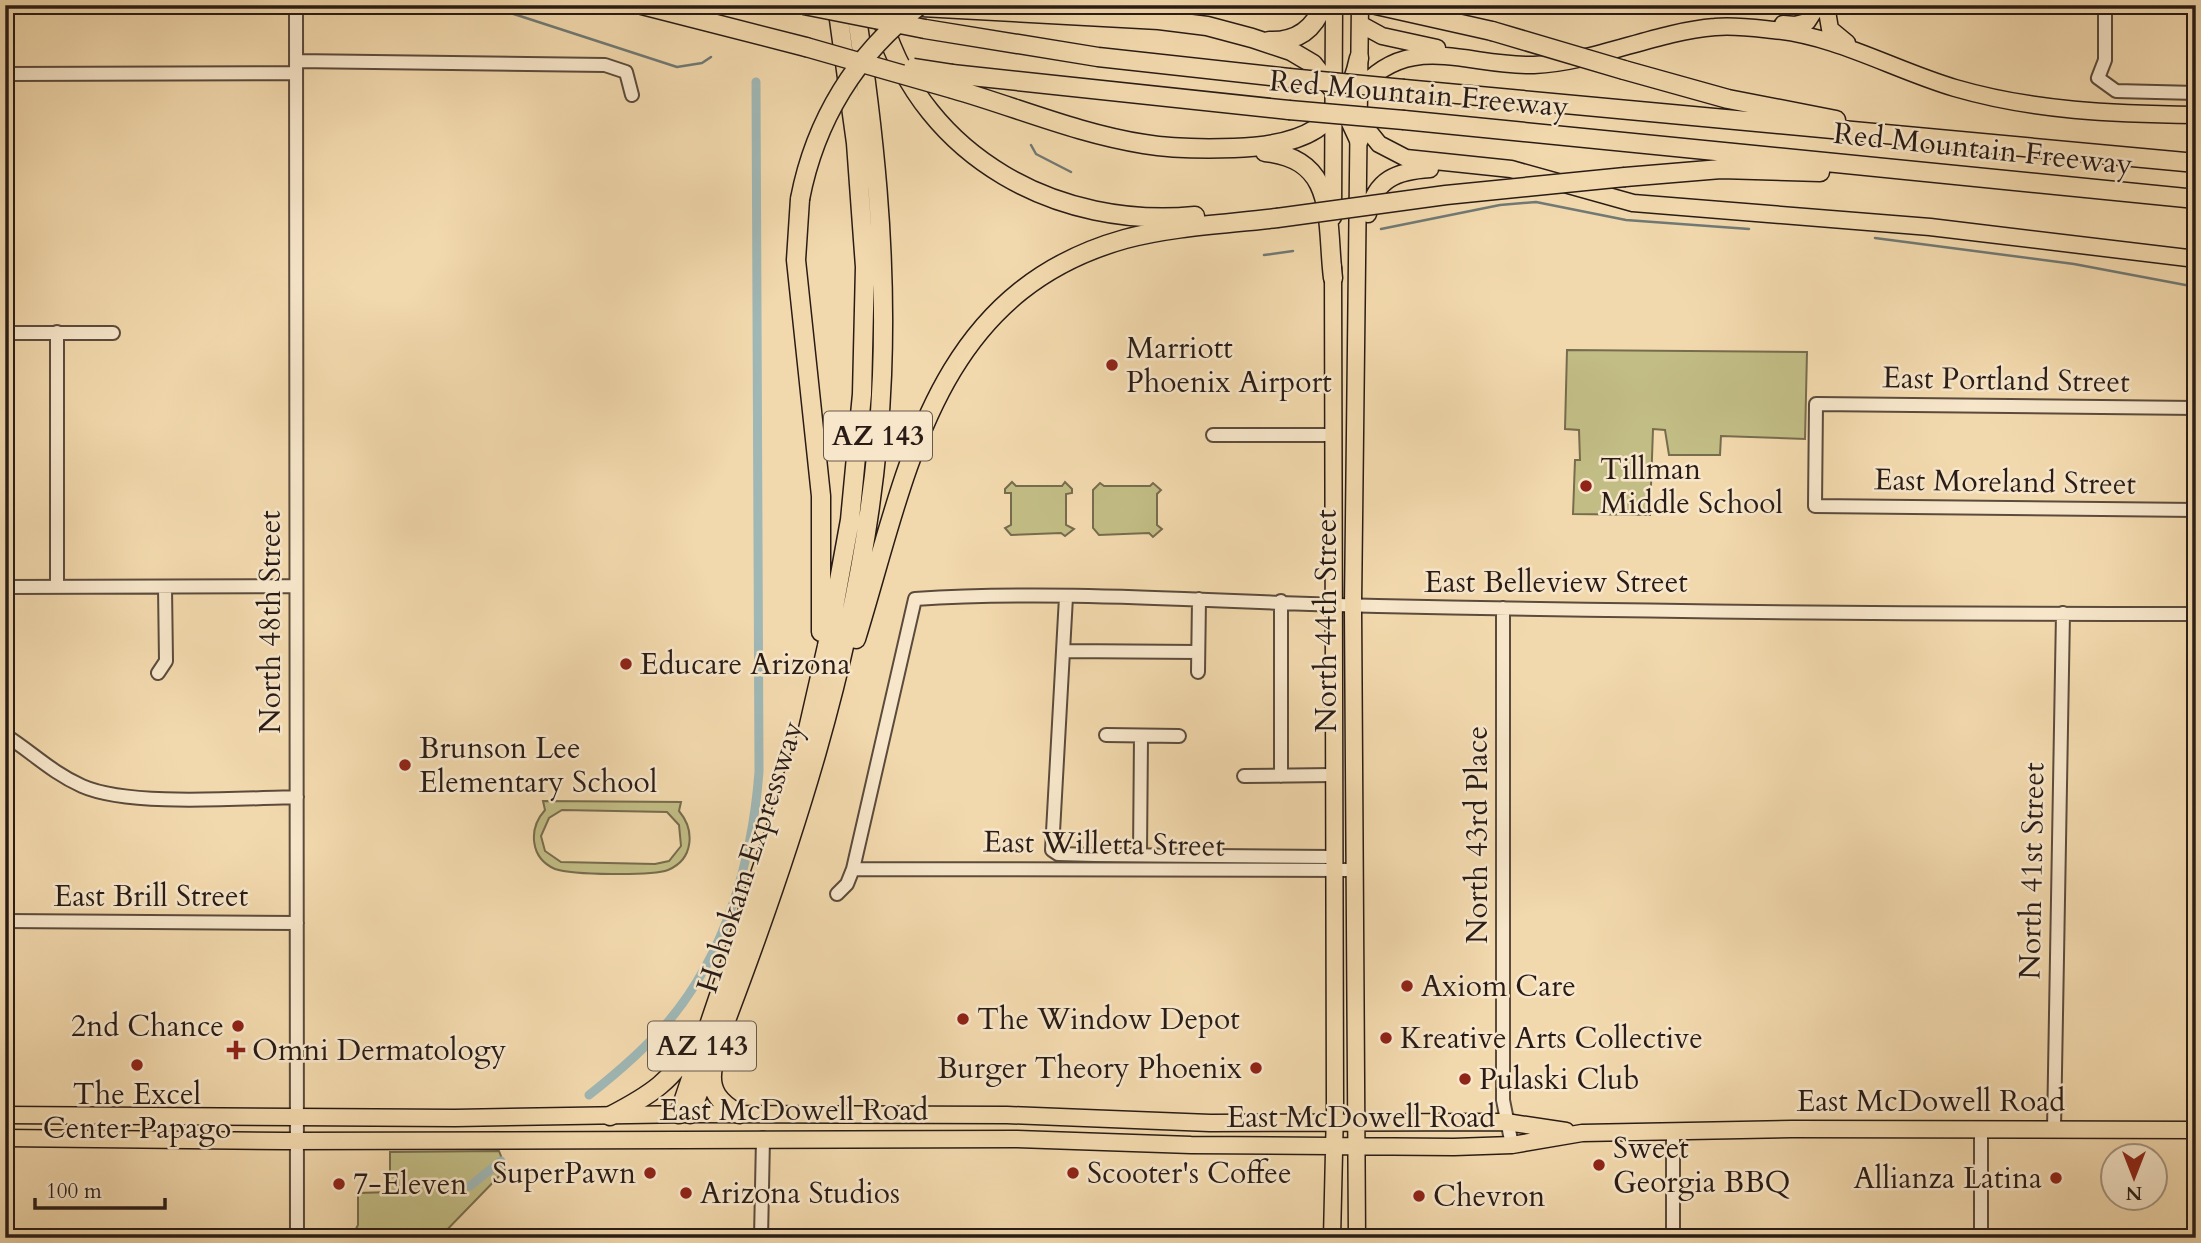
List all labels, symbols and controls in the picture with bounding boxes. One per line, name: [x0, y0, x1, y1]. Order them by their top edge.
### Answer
street label: Red Mountain Freeway: [1268, 60, 1571, 128]
street label: Red Mountain Freeway: [1831, 113, 2135, 185]
place label: Marriott Phoenix Airport: [1126, 328, 1332, 403]
marker: Marriott Phoenix Airport: [1104, 357, 1120, 373]
street label: East Portland Street: [1882, 357, 2130, 403]
road number: AZ 143: [824, 412, 932, 460]
place label: Tillman Middle School: [1600, 449, 1784, 524]
street label: East Moreland Street: [1874, 459, 2137, 505]
marker: Tillman Middle School: [1578, 478, 1594, 494]
street label: North 44th Street: [1306, 509, 1347, 733]
street label: North 48th Street: [250, 510, 291, 734]
street label: East Belleview Street: [1424, 562, 1688, 603]
place label: Educare Arizona: [640, 644, 851, 685]
marker: Educare Arizona: [618, 656, 634, 672]
street label: Hohokam Expressway: [687, 716, 813, 998]
street label: North 43rd Place: [1457, 726, 1498, 944]
place label: Brunson Lee Elementary School: [419, 728, 658, 803]
marker: Brunson Lee Elementary School: [397, 757, 413, 773]
street label: North 41st Street: [2010, 762, 2054, 980]
street label: East Willetta Street: [983, 821, 1226, 867]
street label: East Brill Street: [54, 876, 249, 917]
place label: Axiom Care: [1421, 966, 1576, 1007]
marker: Axiom Care: [1399, 978, 1415, 994]
place label: The Window Depot: [977, 999, 1240, 1040]
place label: 2nd Chance: [71, 1006, 224, 1047]
marker: The Window Depot: [955, 1011, 971, 1027]
marker: 2nd Chance: [230, 1018, 246, 1034]
place label: Kreative Arts Collective: [1400, 1018, 1703, 1059]
road number: AZ 143: [648, 1021, 756, 1070]
place label: Omni Dermatology: [252, 1030, 506, 1071]
marker: Kreative Arts Collective: [1378, 1030, 1394, 1046]
marker: Omni Dermatology: [226, 1040, 246, 1060]
place label: Burger Theory Phoenix: [937, 1048, 1242, 1089]
marker: The Excel Center Papago: [129, 1057, 145, 1073]
place label: Pulaski Club: [1479, 1059, 1640, 1100]
marker: Burger Theory Phoenix: [1248, 1060, 1264, 1076]
marker: Pulaski Club: [1457, 1071, 1473, 1087]
place label: The Excel Center Papago: [43, 1074, 231, 1149]
street label: East McDowell Road: [1797, 1081, 2065, 1122]
street label: East McDowell Road: [660, 1090, 928, 1131]
street label: East McDowell Road: [1227, 1097, 1495, 1138]
place label: Sweet Georgia BBQ: [1613, 1128, 1790, 1203]
north arrow: [2100, 1142, 2170, 1212]
place label: SuperPawn: [492, 1153, 636, 1194]
place label: Scooter's Coffee: [1087, 1153, 1292, 1194]
marker: Sweet Georgia BBQ: [1591, 1157, 1607, 1173]
place label: Allianza Latina: [1853, 1158, 2042, 1199]
place label: 7-Eleven: [353, 1164, 467, 1205]
marker: SuperPawn: [642, 1165, 658, 1181]
marker: Scooter's Coffee: [1065, 1165, 1081, 1181]
scale bar: [35, 1166, 164, 1210]
marker: Allianza Latina: [2048, 1170, 2064, 1186]
place label: Arizona Studios: [700, 1173, 900, 1214]
marker: 7-Eleven: [331, 1176, 347, 1192]
place label: Chevron: [1433, 1176, 1545, 1217]
text: 100 m: [46, 1177, 102, 1206]
text: N: [2125, 1180, 2142, 1206]
marker: Arizona Studios: [678, 1185, 694, 1201]
marker: Chevron: [1411, 1188, 1427, 1204]

